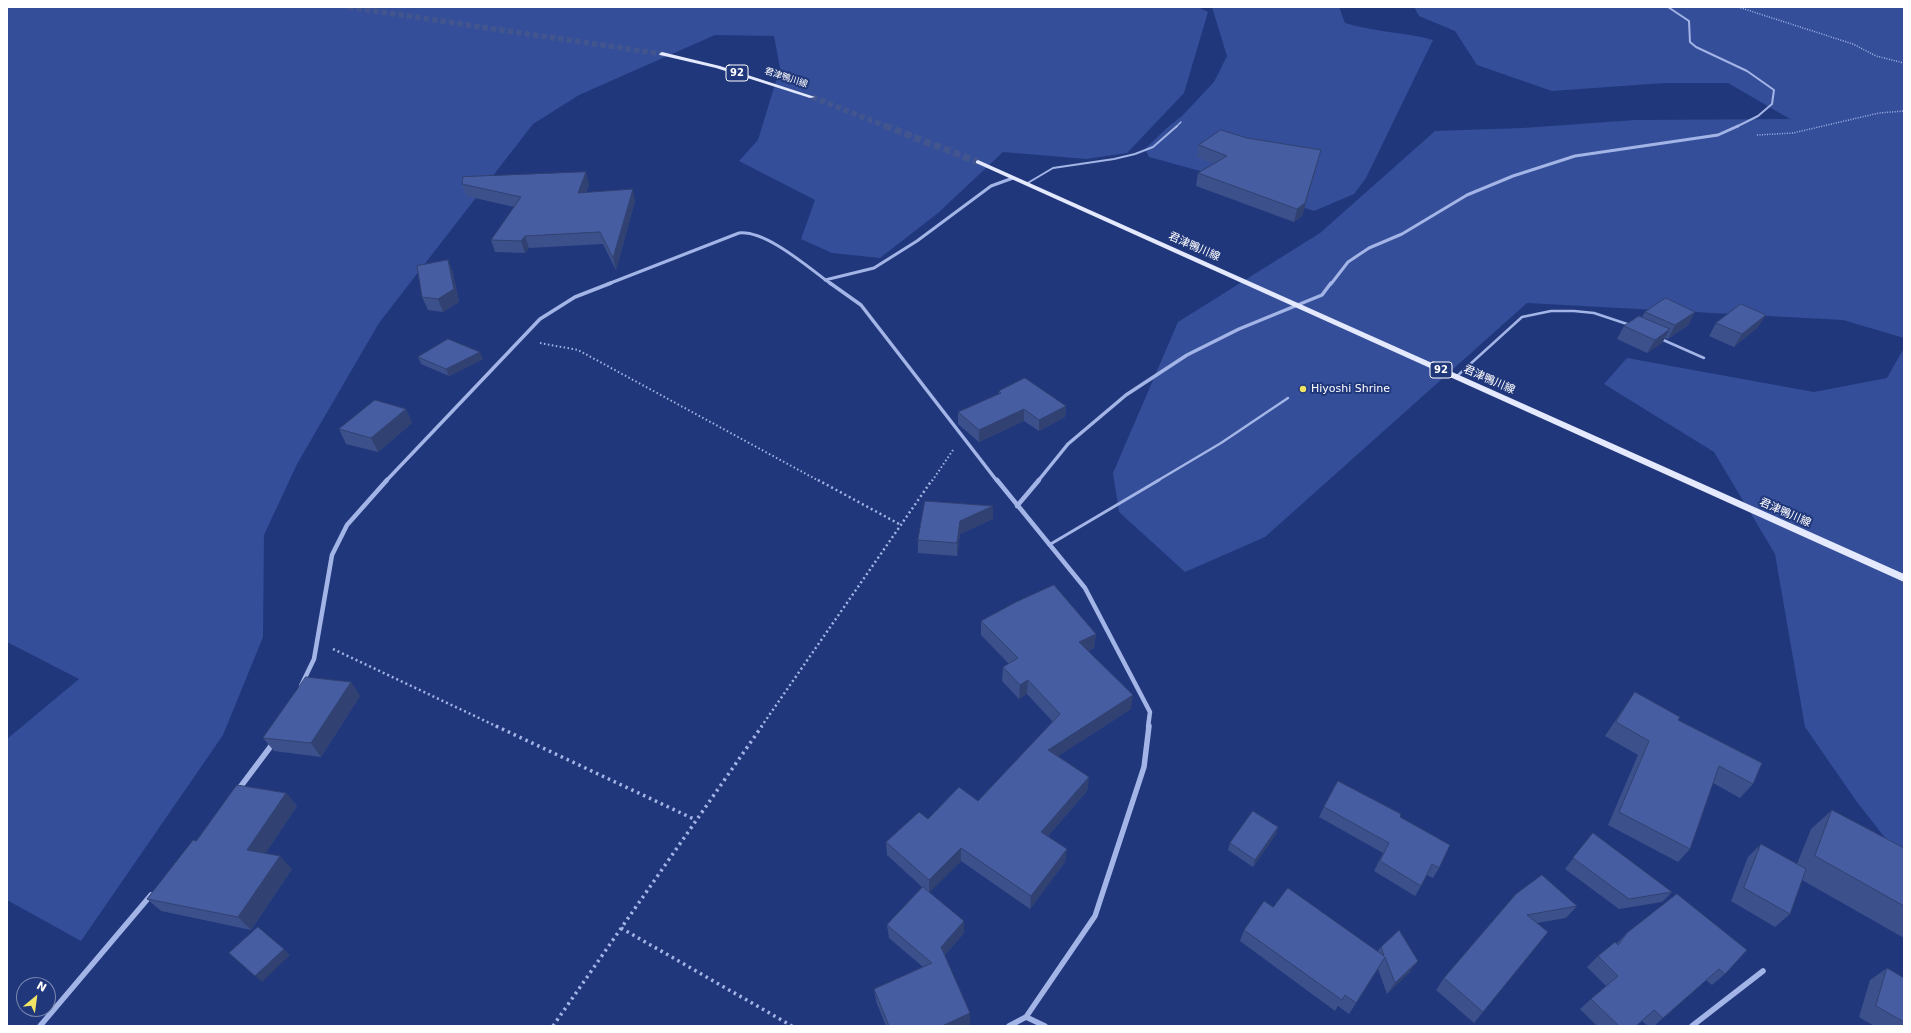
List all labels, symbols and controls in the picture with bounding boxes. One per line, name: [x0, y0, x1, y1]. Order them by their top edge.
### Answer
road number: 92: [726, 65, 748, 81]
street label: 君津鴨川線: [763, 66, 809, 90]
street label: 君津鴨川線: [1166, 230, 1222, 264]
road number: 92: [1430, 362, 1452, 378]
street label: 君津鴨川線: [1461, 363, 1517, 397]
place label: Hiyoshi Shrine: [1311, 382, 1390, 396]
marker: Hiyoshi Shrine: [1298, 384, 1308, 394]
street label: 君津鴨川線: [1757, 496, 1813, 530]
north arrow: [16, 977, 56, 1017]
text: N: [34, 979, 49, 995]

